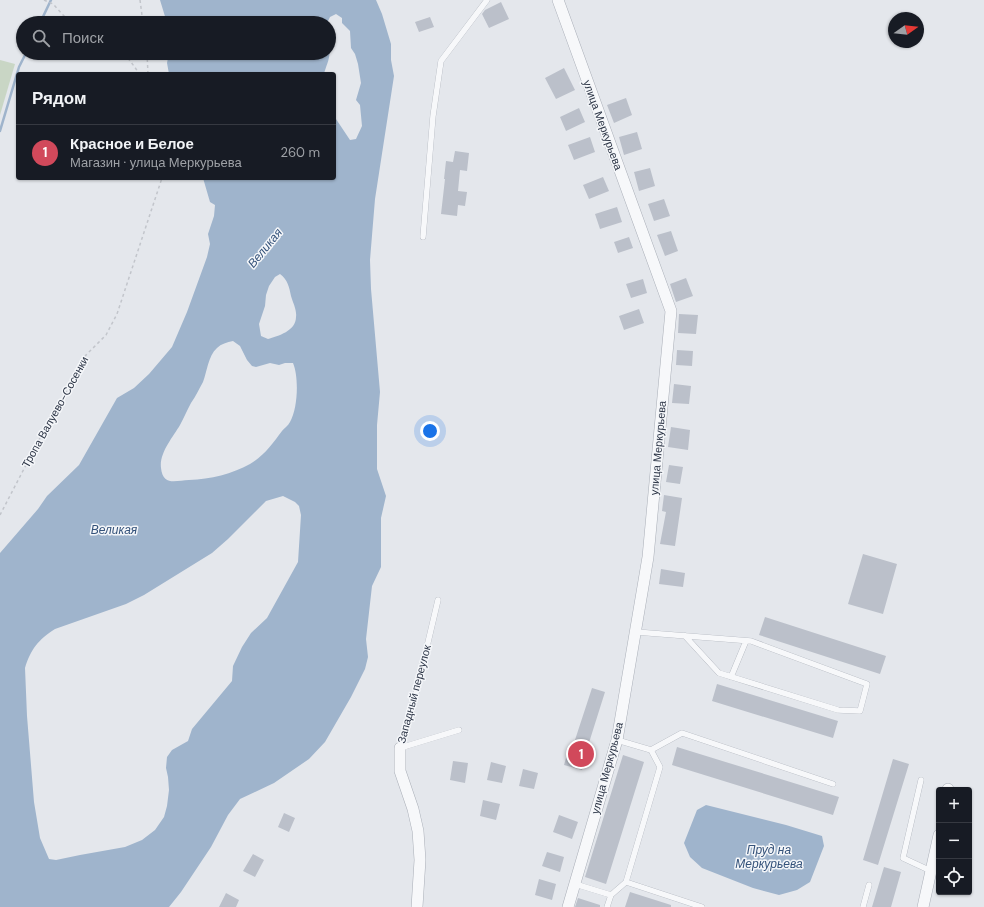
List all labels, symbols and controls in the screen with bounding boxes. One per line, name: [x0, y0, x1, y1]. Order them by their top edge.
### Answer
north arrow: [888, 12, 924, 48]
search box: [16, 16, 336, 60]
icon: search: [30, 27, 52, 49]
text: Поиск: [62, 28, 104, 48]
street label: улица Меркурьева: [580, 78, 626, 173]
text: Рядом: [32, 87, 87, 109]
text: Красное и Белое: [70, 134, 194, 154]
text: 1: [43, 144, 47, 161]
text: 260 m: [280, 144, 320, 161]
text: Магазин · улица Меркурьева: [70, 154, 242, 171]
water label: Великая: [244, 224, 286, 271]
street label: Тропа Валуево-Сосенки: [19, 354, 91, 470]
street label: улица Меркурьева: [647, 399, 669, 496]
your location: [420, 421, 440, 441]
water label: Великая: [91, 522, 138, 538]
street label: Западный переулок: [394, 643, 434, 745]
street label: улица Меркурьева: [588, 720, 626, 816]
pin: 1: [568, 739, 594, 769]
map controls: [936, 787, 972, 895]
button: +: [936, 787, 972, 823]
button: −: [936, 823, 972, 859]
water label: Пруд на Меркурьева: [735, 842, 803, 872]
button: locate: [936, 859, 972, 895]

